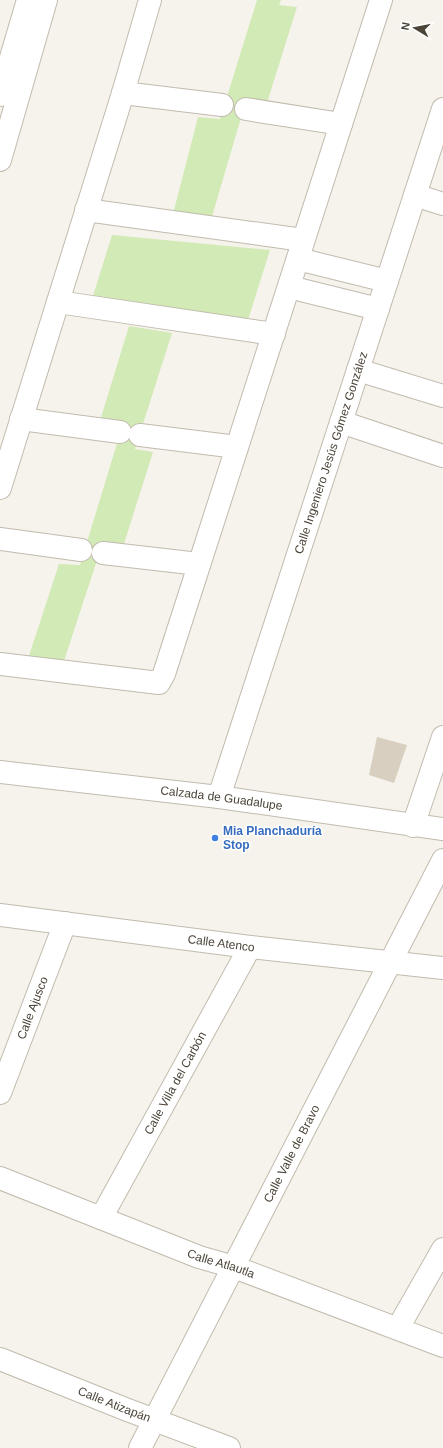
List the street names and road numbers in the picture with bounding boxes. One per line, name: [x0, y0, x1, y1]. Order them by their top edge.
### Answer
street label: Calle Ingeniero Jesús Gómez González: [292, 350, 371, 556]
street label: Calzada de Guadalupe: [160, 783, 284, 813]
street label: Calle Atenco: [187, 932, 256, 955]
street label: Calle Ajusco: [14, 974, 51, 1041]
street label: Calle Villa del Carbón: [141, 1029, 209, 1137]
street label: Calle Valle de Bravo: [261, 1102, 323, 1205]
street label: Calle Atlautla: [185, 1246, 257, 1281]
street label: Calle Atizapán: [76, 1384, 153, 1425]

